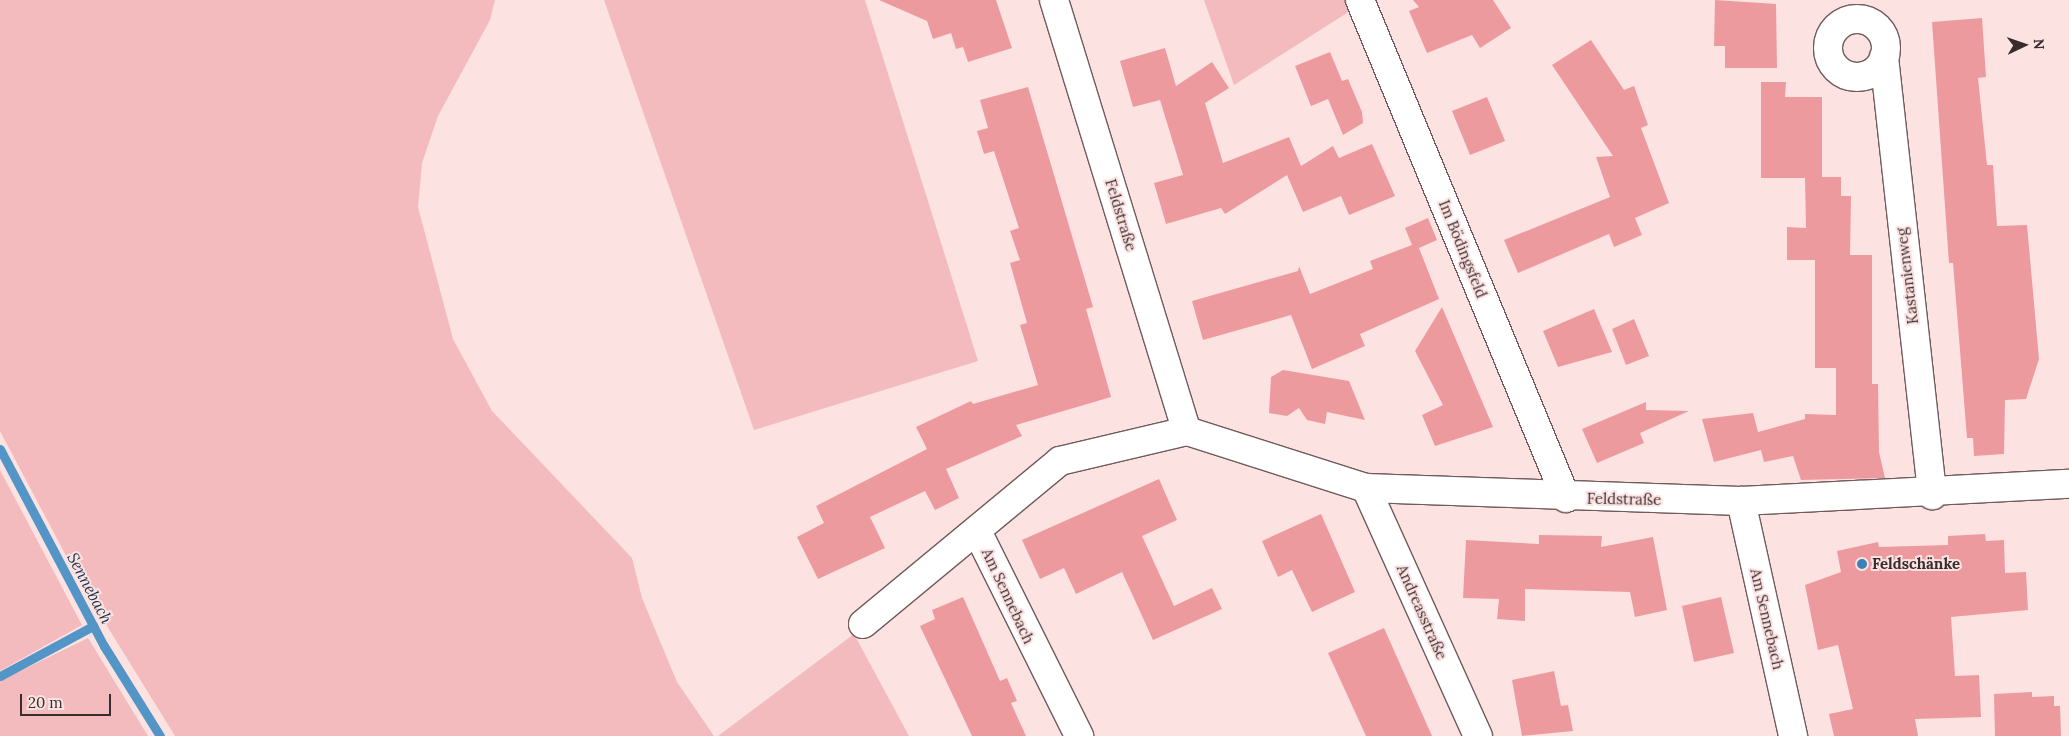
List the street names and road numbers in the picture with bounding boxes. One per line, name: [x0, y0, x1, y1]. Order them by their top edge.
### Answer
street label: Feldstraße: [1102, 177, 1140, 253]
street label: Im Bödingsfeld: [1435, 197, 1491, 301]
street label: Kastanienweg: [1892, 227, 1922, 325]
street label: Feldstraße: [1587, 489, 1661, 509]
street label: Am Sennebach: [978, 545, 1038, 647]
street label: Andreasstraße: [1393, 562, 1451, 662]
street label: Am Sennebach: [1747, 567, 1787, 671]

